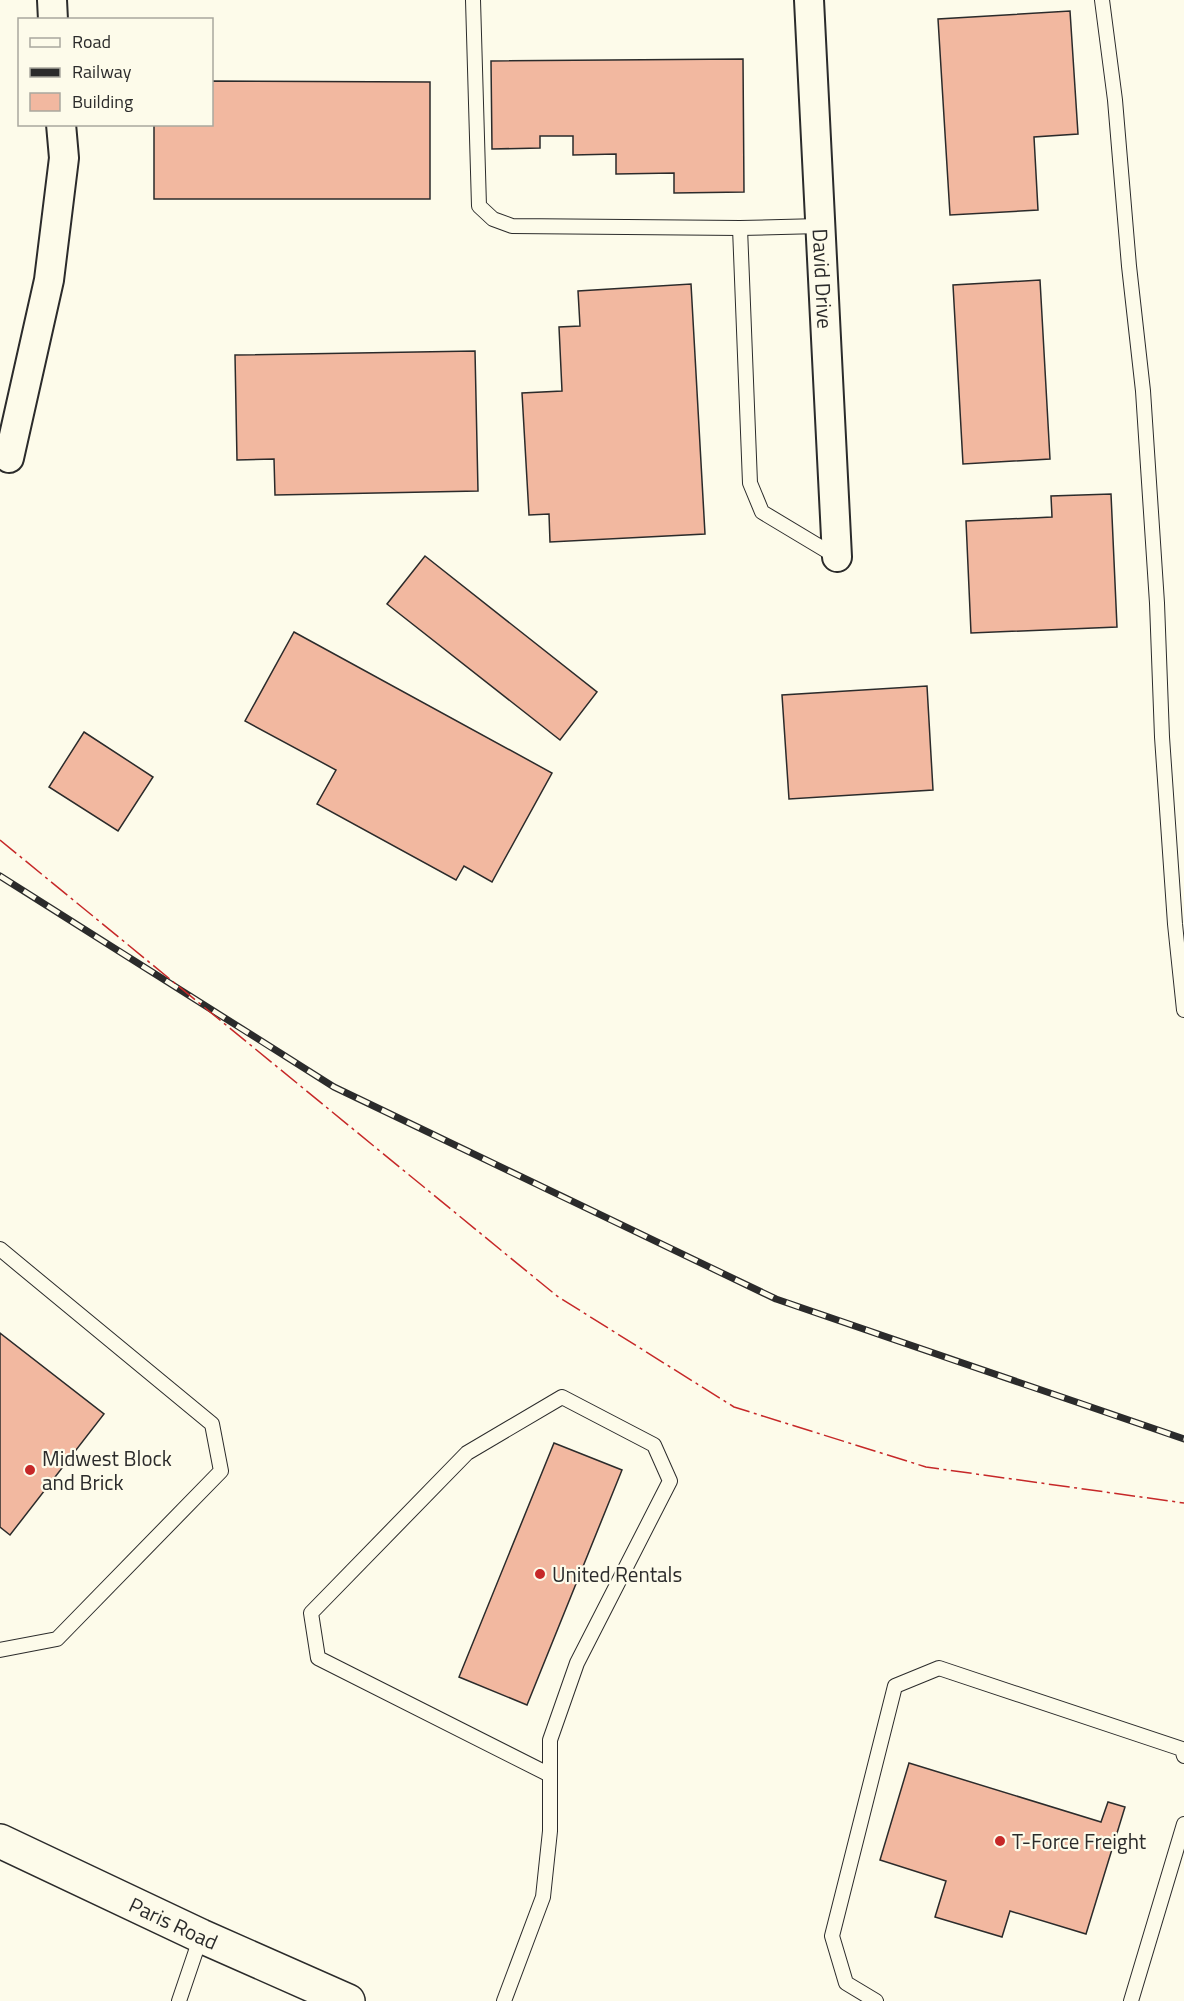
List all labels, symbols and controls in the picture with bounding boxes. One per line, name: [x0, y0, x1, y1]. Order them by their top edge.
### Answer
legend: [18, 18, 213, 126]
text: Road: [72, 28, 111, 55]
text: Railway: [72, 58, 132, 85]
text: Building: [72, 88, 133, 115]
street label: David Drive: [805, 228, 842, 330]
place label: Midwest Block and Brick: [42, 1442, 172, 1498]
marker: Midwest Block and Brick: [23, 1463, 37, 1477]
place label: United Rentals: [552, 1558, 682, 1590]
marker: United Rentals: [533, 1567, 547, 1581]
place label: T-Force Freight: [1012, 1825, 1147, 1857]
marker: T-Force Freight: [993, 1834, 1007, 1848]
street label: Paris Road: [124, 1888, 223, 1958]

